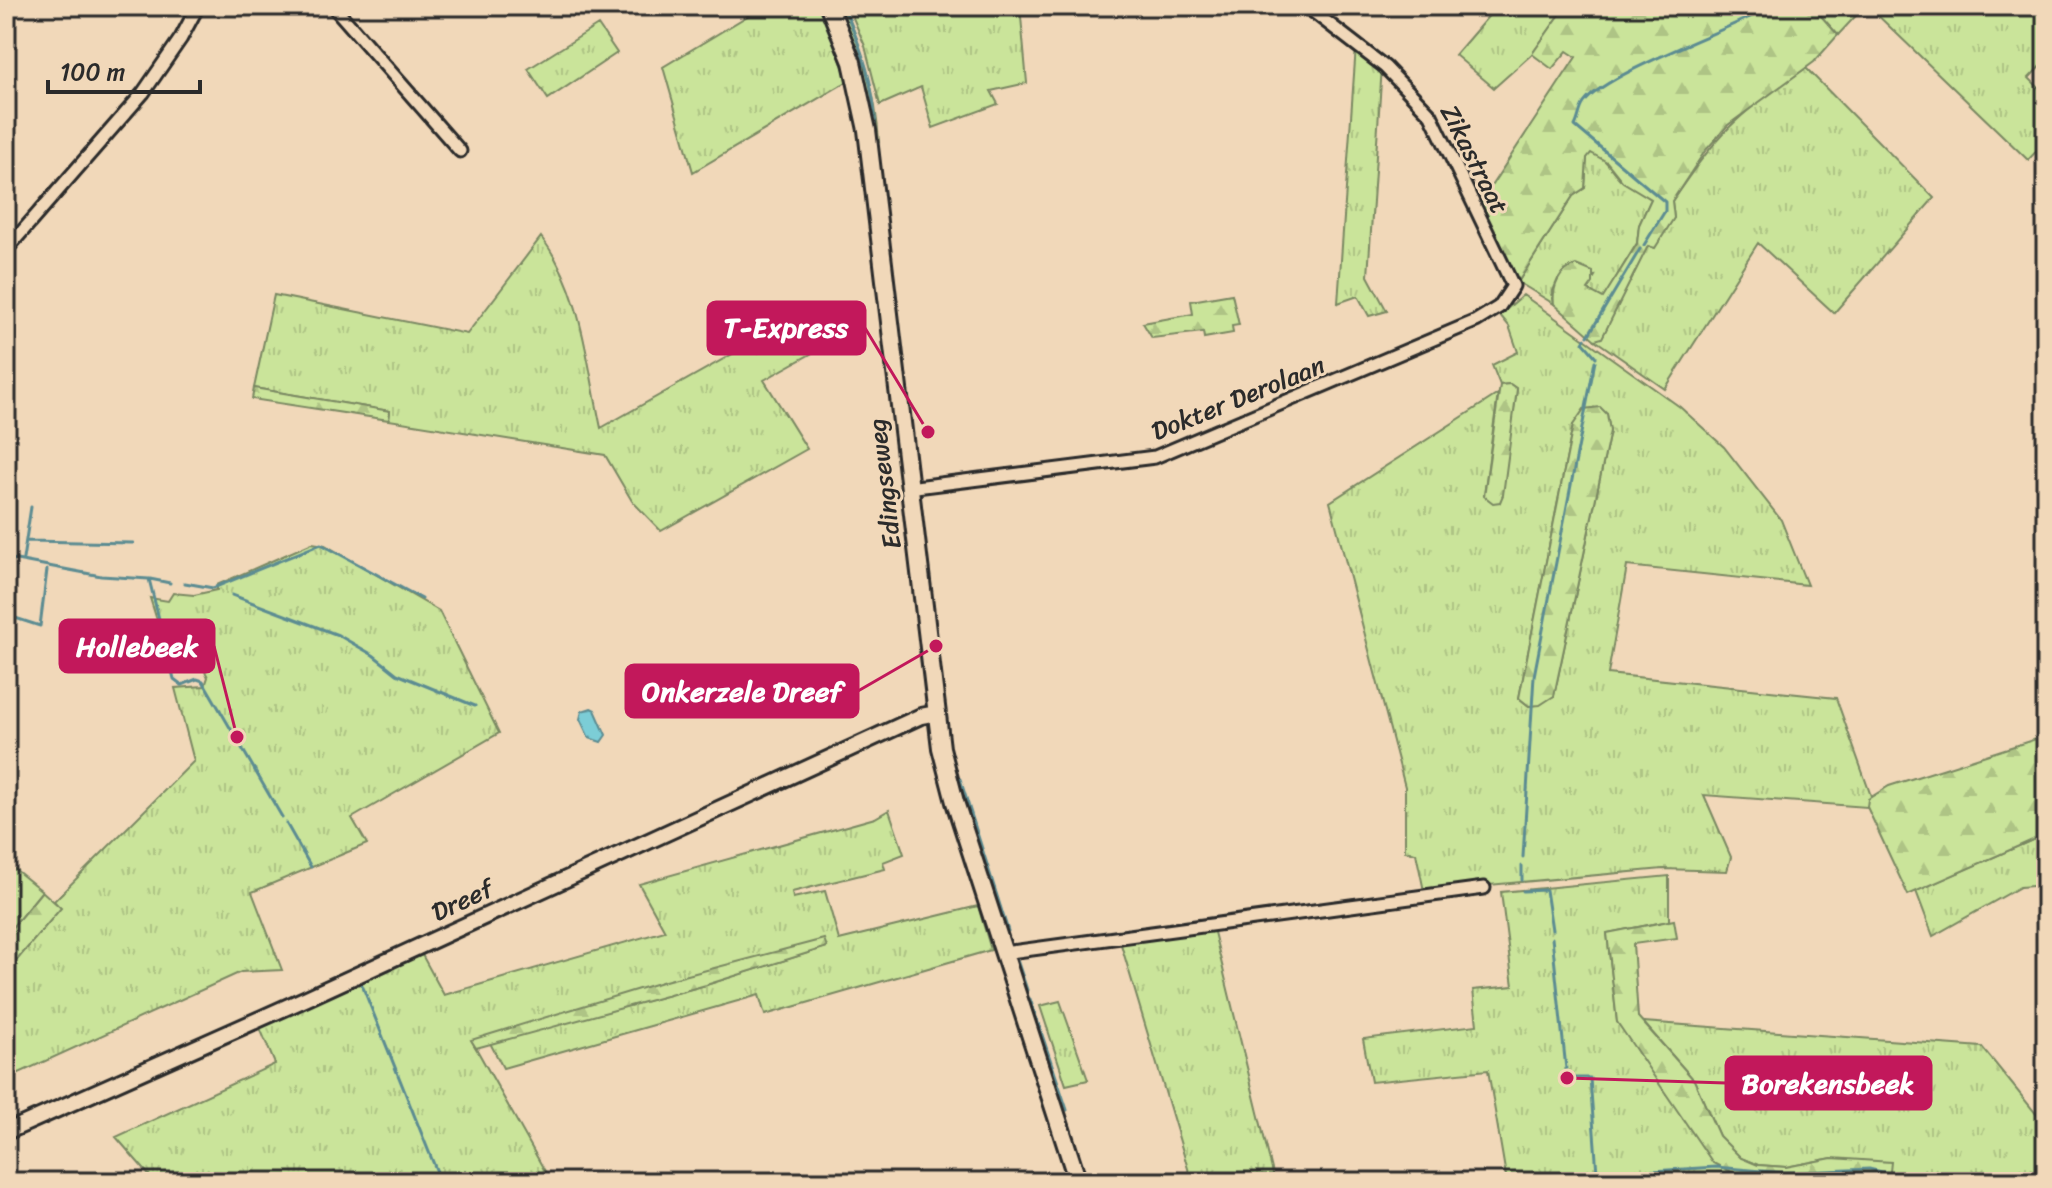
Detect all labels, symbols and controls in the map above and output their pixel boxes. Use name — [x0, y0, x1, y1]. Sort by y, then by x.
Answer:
scale bar — [48, 44, 200, 94]
text: 100 m — [60, 51, 125, 93]
street label: Zikastraat — [1428, 96, 1522, 222]
callout: T-Express — [708, 302, 865, 354]
text: T-Express — [724, 303, 850, 352]
street label: Dokter Derolaan — [1144, 342, 1332, 454]
street label: Edingseweg — [853, 416, 915, 552]
callout: Hollebeek — [60, 620, 214, 672]
text: Hollebeek — [76, 622, 199, 671]
callout: Onkerzele Dreef — [626, 665, 858, 717]
text: Onkerzele Dreef — [642, 667, 847, 716]
street label: Dreef — [423, 864, 503, 934]
callout: Borekensbeek — [1726, 1057, 1931, 1109]
text: Borekensbeek — [1742, 1059, 1915, 1108]

